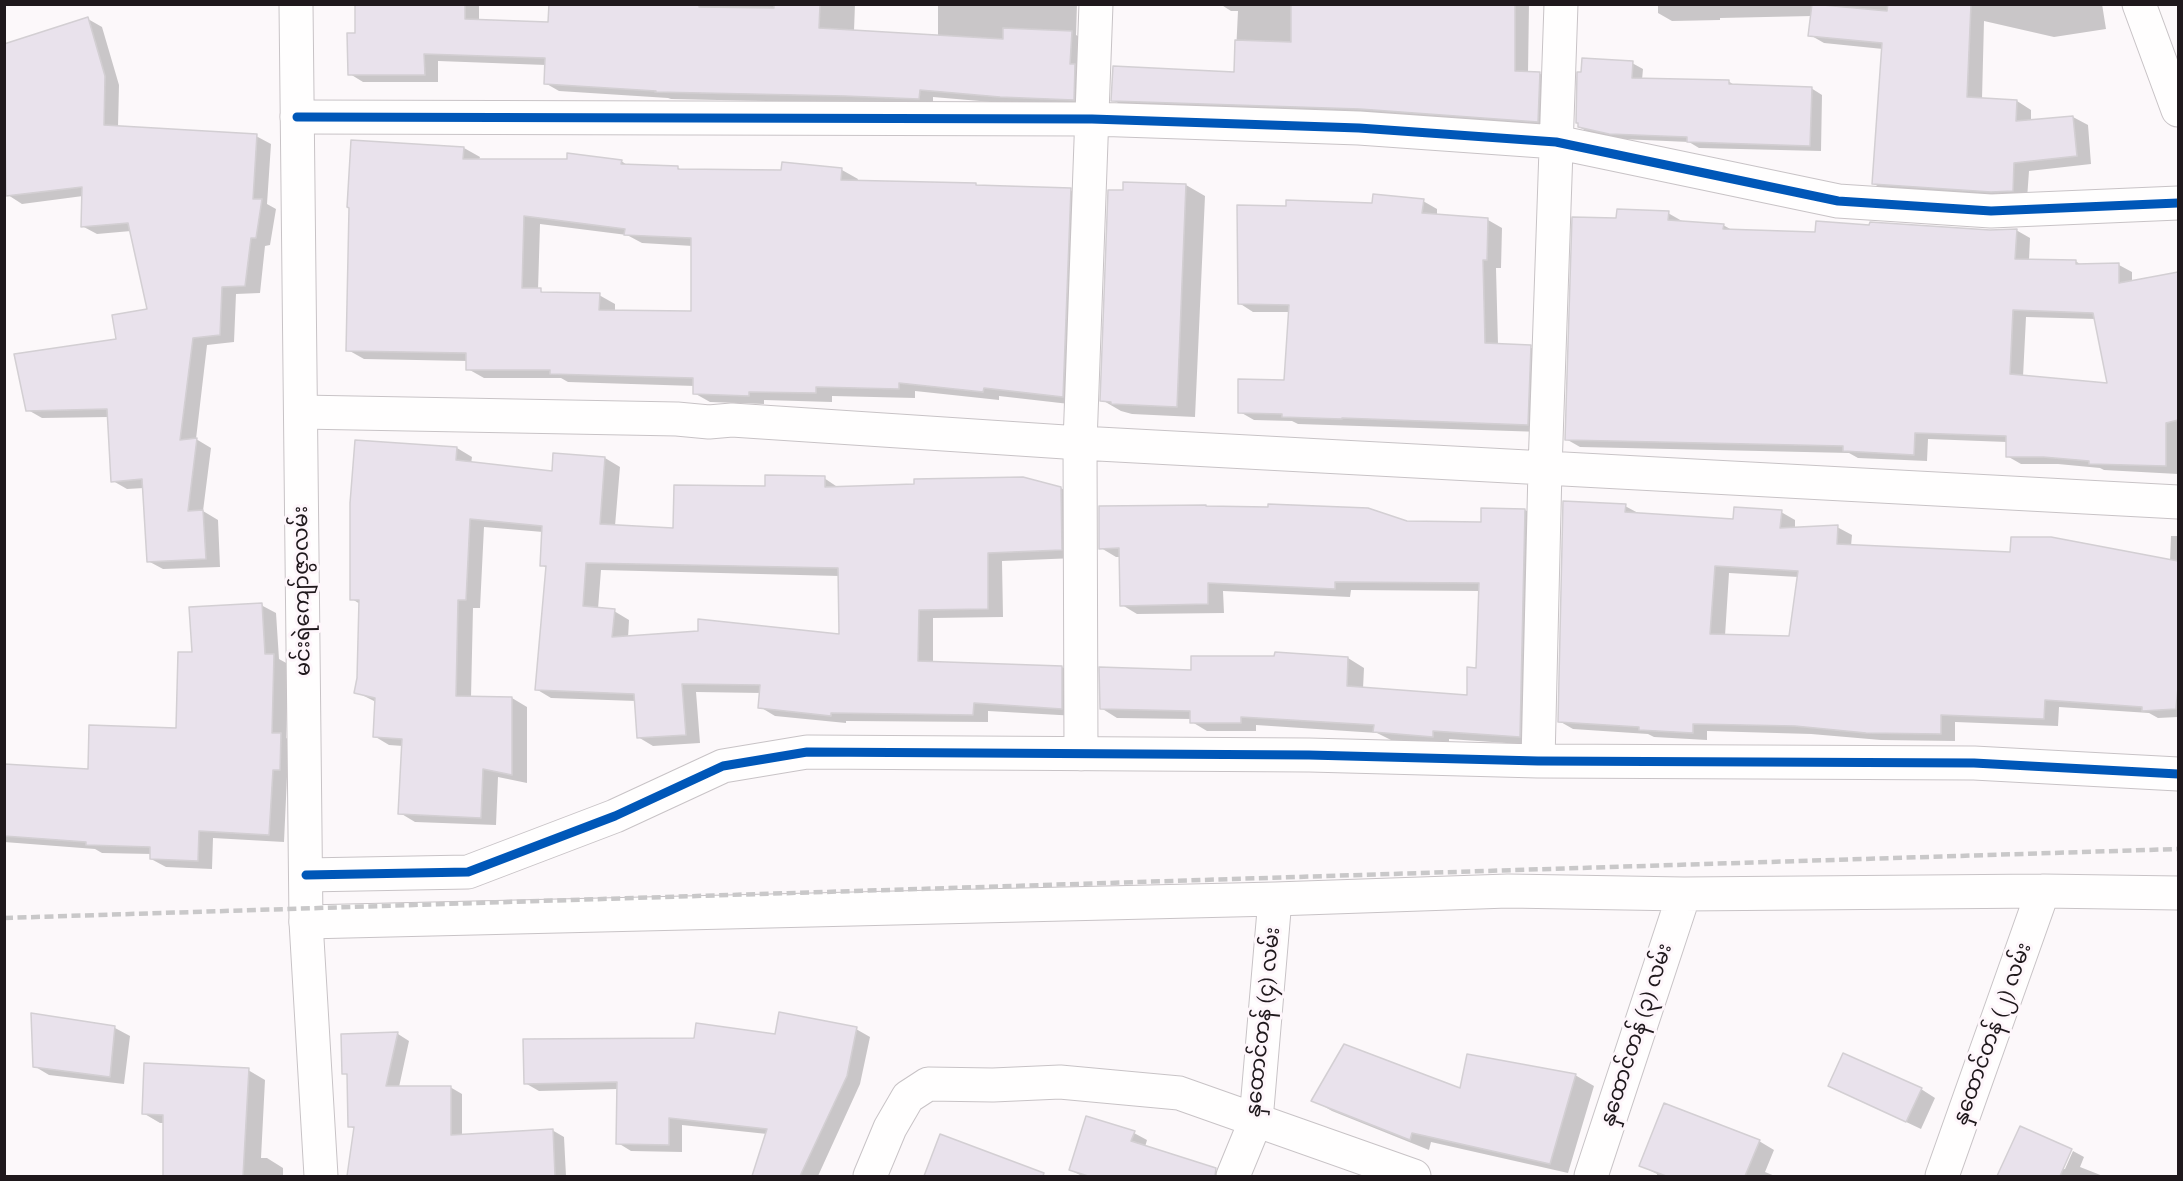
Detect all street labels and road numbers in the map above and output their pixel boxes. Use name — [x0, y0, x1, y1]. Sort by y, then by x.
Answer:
street label: မင်းရဲကျော်ဇွာလမ်း — [289, 506, 317, 676]
street label: နှထောင်တန် (၄) လမ်း — [1242, 926, 1286, 1118]
street label: နှထောင်တန် (၃) လမ်း — [1596, 940, 1678, 1130]
street label: နှထောင်တန် (၂) လမ်း — [1948, 940, 2038, 1128]

